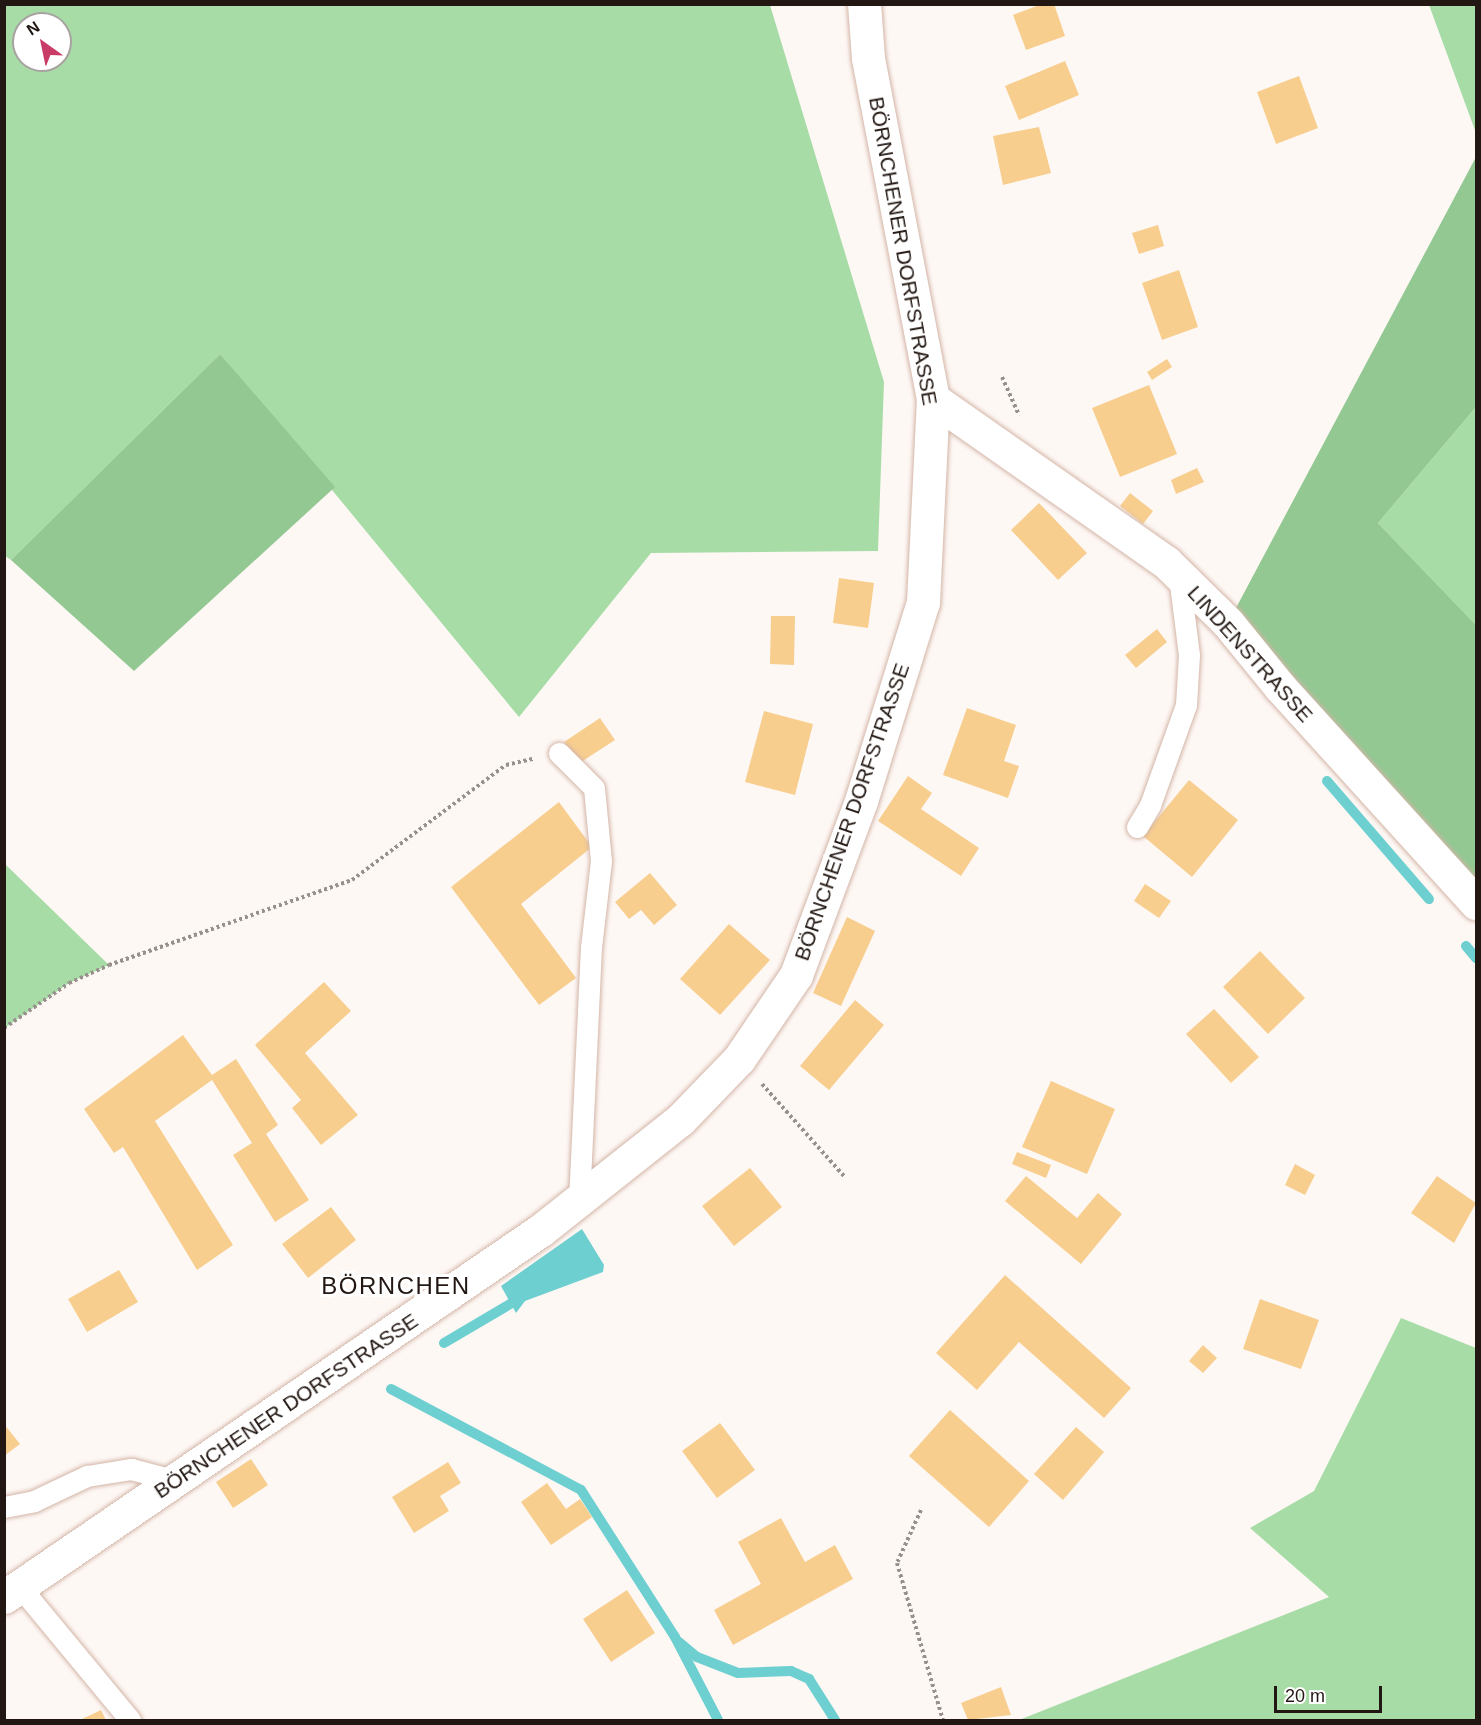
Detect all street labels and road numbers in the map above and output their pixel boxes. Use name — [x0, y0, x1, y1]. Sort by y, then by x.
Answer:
street label: BÖRNCHENER DORFSTRASSE — [863, 95, 943, 407]
street label: LINDENSTRASSE — [1182, 581, 1318, 727]
street label: BÖRNCHENER DORFSTRASSE — [789, 660, 915, 964]
street label: BÖRNCHENER DORFSTRASSE — [149, 1308, 423, 1504]

